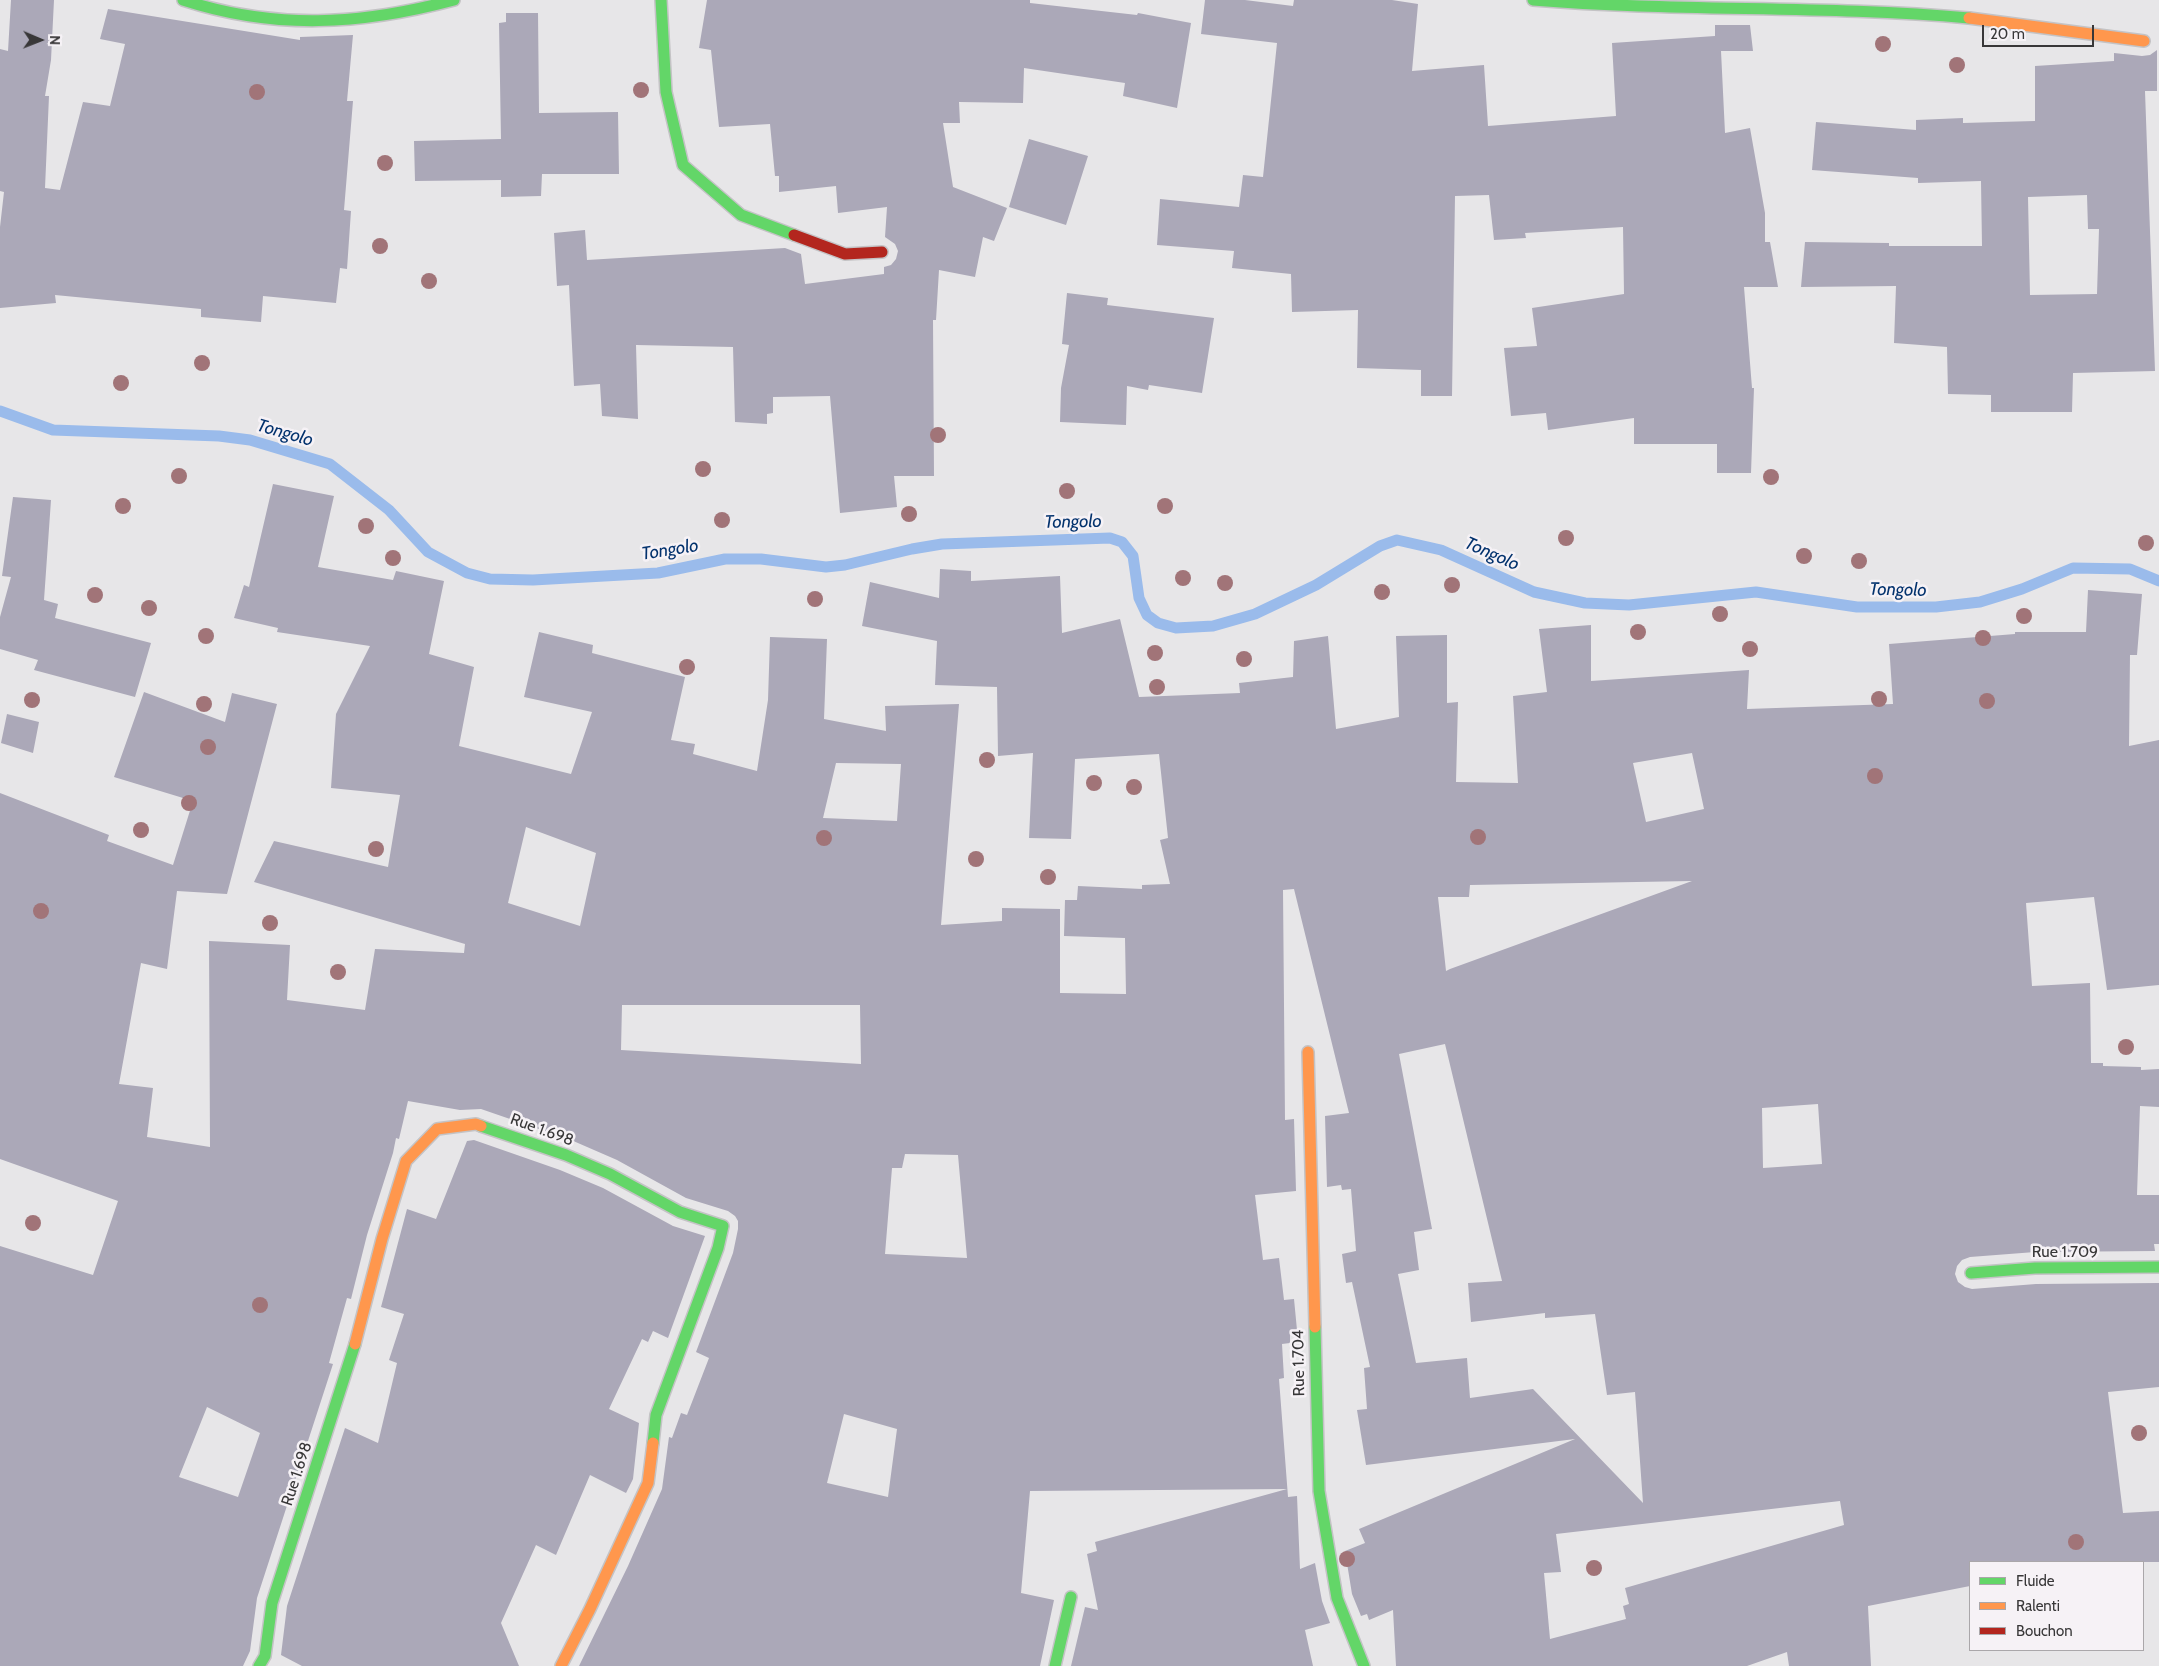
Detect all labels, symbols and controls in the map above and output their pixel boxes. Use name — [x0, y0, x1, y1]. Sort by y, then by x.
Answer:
north arrow — [15, 15, 65, 65]
scale bar — [1984, 15, 2096, 47]
text: 20 m — [1990, 25, 2025, 43]
text: N — [46, 35, 64, 45]
water label: Tongolo — [254, 415, 316, 451]
water label: Tongolo — [1044, 511, 1102, 533]
water label: Tongolo — [1461, 532, 1523, 576]
water label: Tongolo — [640, 535, 700, 565]
water label: Tongolo — [1869, 579, 1927, 601]
street label: Rue 1.698 — [508, 1110, 576, 1150]
street label: Rue 1.709 — [2032, 1242, 2098, 1262]
street label: Rue 1.704 — [1289, 1330, 1309, 1396]
street label: Rue 1.698 — [278, 1440, 316, 1508]
legend — [1969, 1561, 2144, 1651]
text: Fluide — [2016, 1572, 2054, 1590]
text: Ralenti — [2016, 1597, 2060, 1615]
text: Bouchon — [2016, 1622, 2073, 1640]

